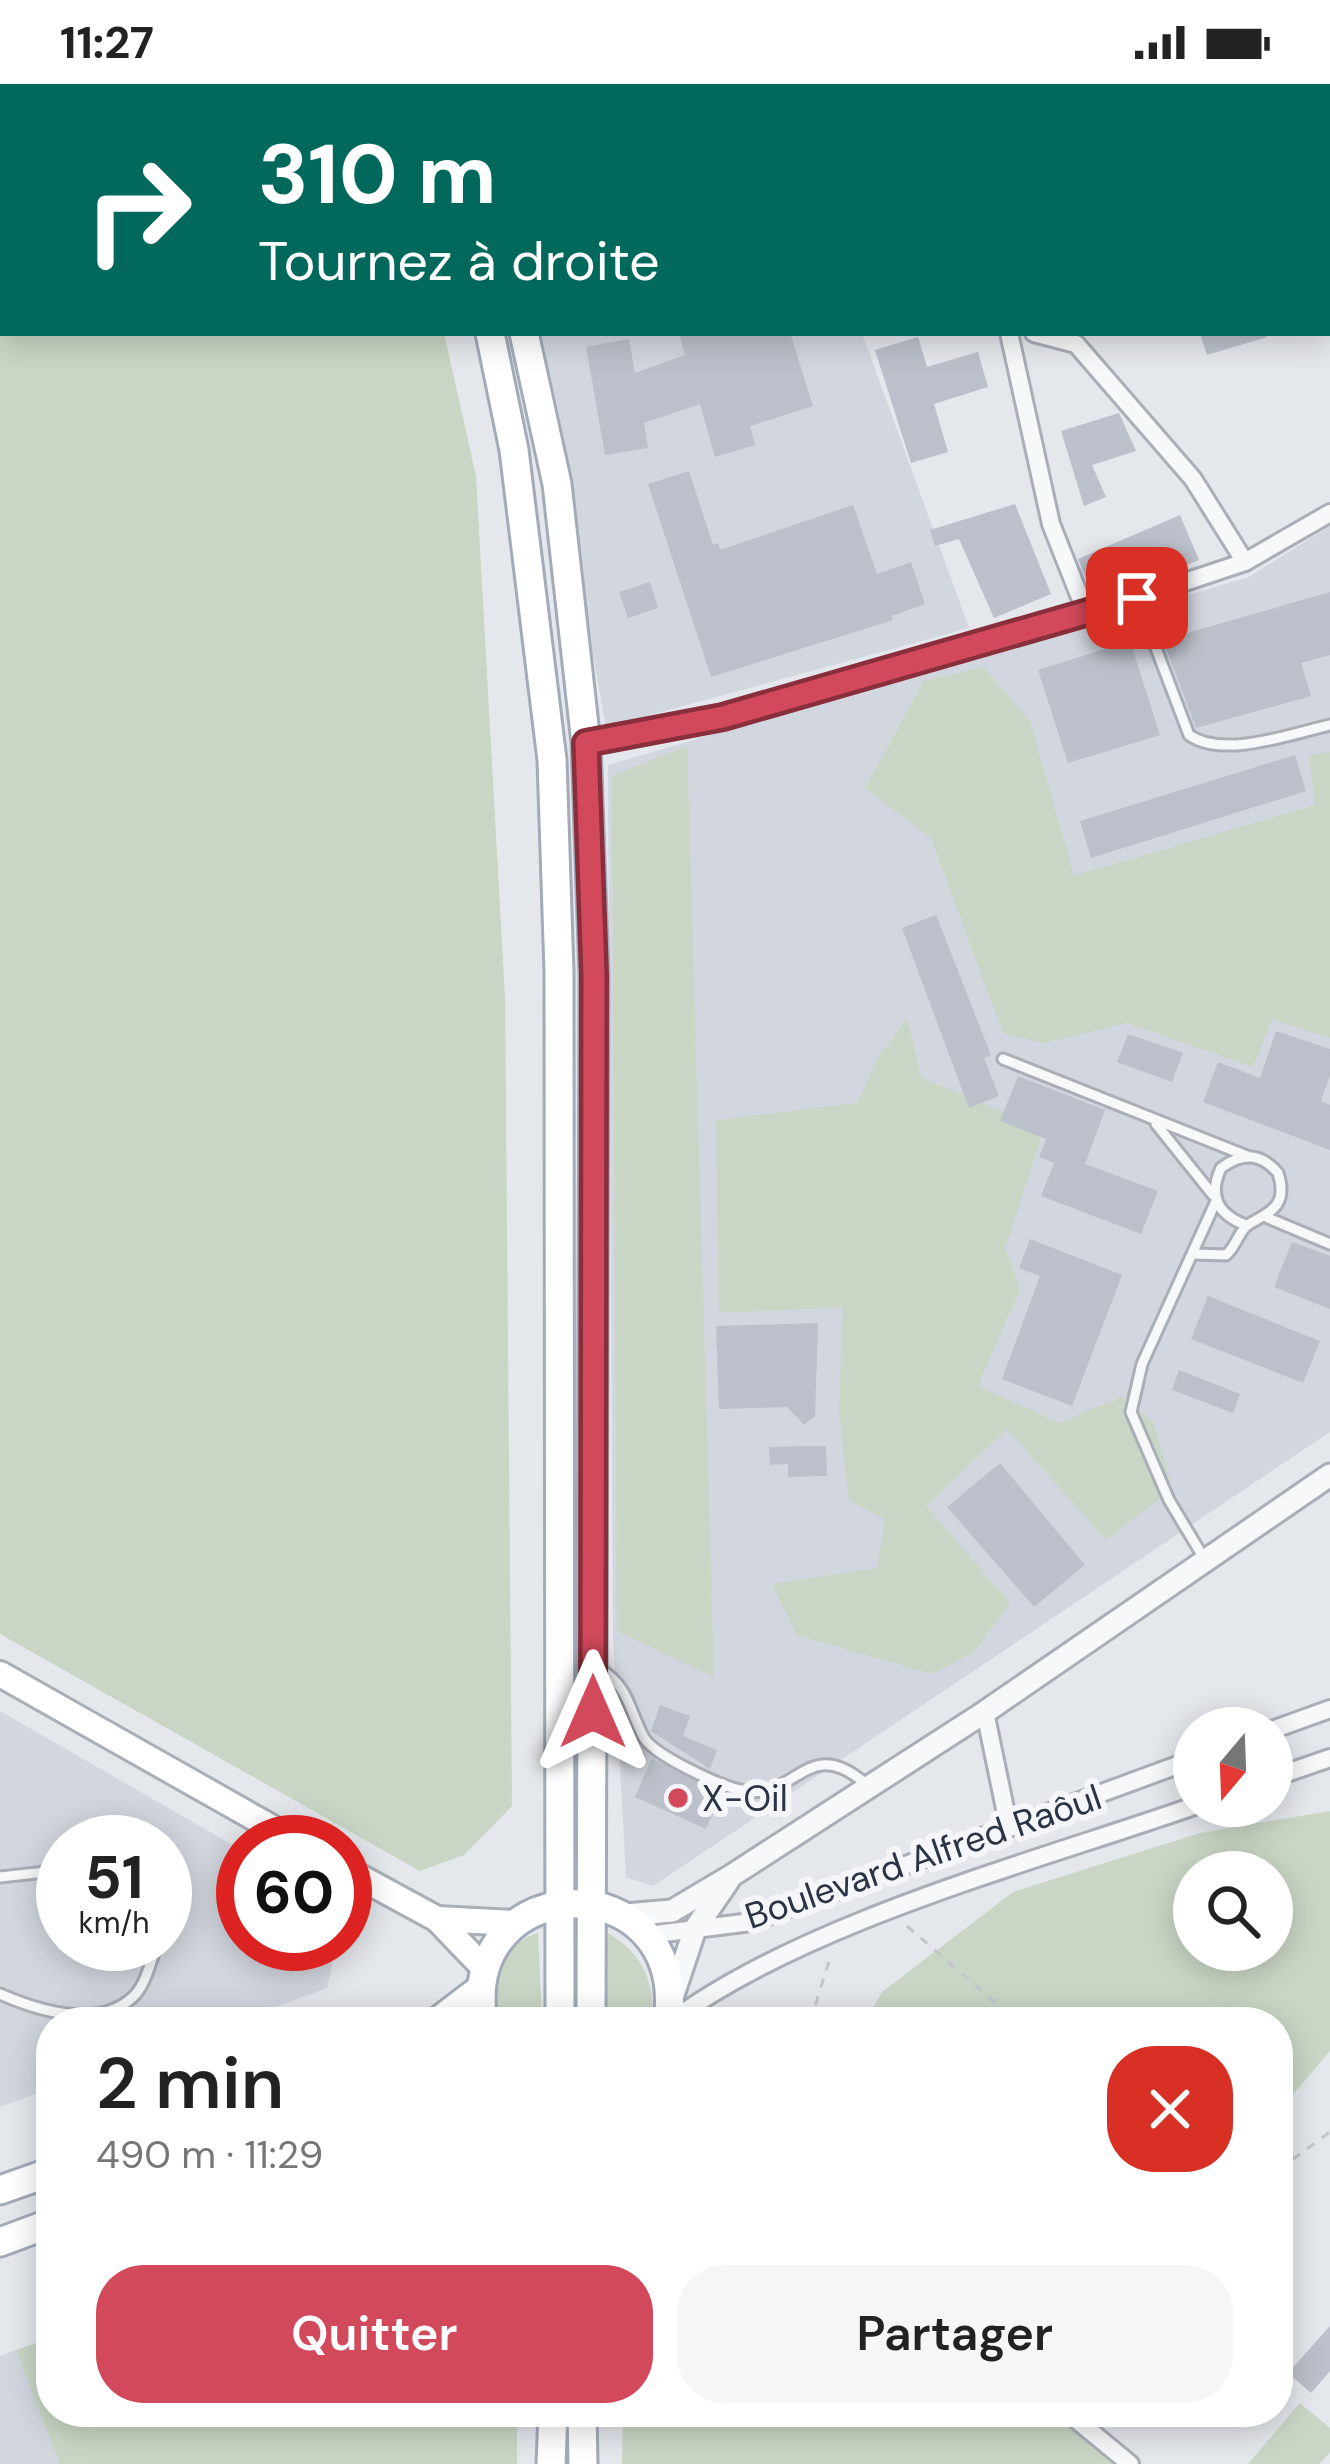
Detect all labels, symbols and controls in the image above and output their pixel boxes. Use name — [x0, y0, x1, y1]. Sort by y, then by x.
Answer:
text: 11:27 — [60, 13, 154, 72]
text: 310 m — [258, 120, 497, 229]
icon: right — [60, 132, 216, 288]
text: Tournez à droite — [258, 226, 660, 297]
pin — [1086, 547, 1188, 649]
icon: arrive — [1104, 565, 1170, 631]
position arrow — [530, 1649, 656, 1775]
north arrow — [1173, 1707, 1293, 1827]
map controls — [1173, 1707, 1293, 1971]
street label: Boulevard Alfred Raôul — [739, 1773, 1108, 1940]
place label: X-Oil — [702, 1775, 788, 1822]
marker: X-Oil — [665, 1785, 691, 1811]
speed limit sign: 60 — [216, 1815, 372, 1971]
text: 51 — [84, 1838, 144, 1917]
button: search — [1173, 1851, 1293, 1971]
text: km/h — [79, 1903, 149, 1942]
text: 2 min — [96, 2037, 284, 2130]
button: close — [1107, 2046, 1233, 2172]
text: 490 m · 11:29 — [96, 2129, 323, 2180]
button: Quitter — [96, 2265, 653, 2403]
button: Partager — [677, 2265, 1233, 2403]

